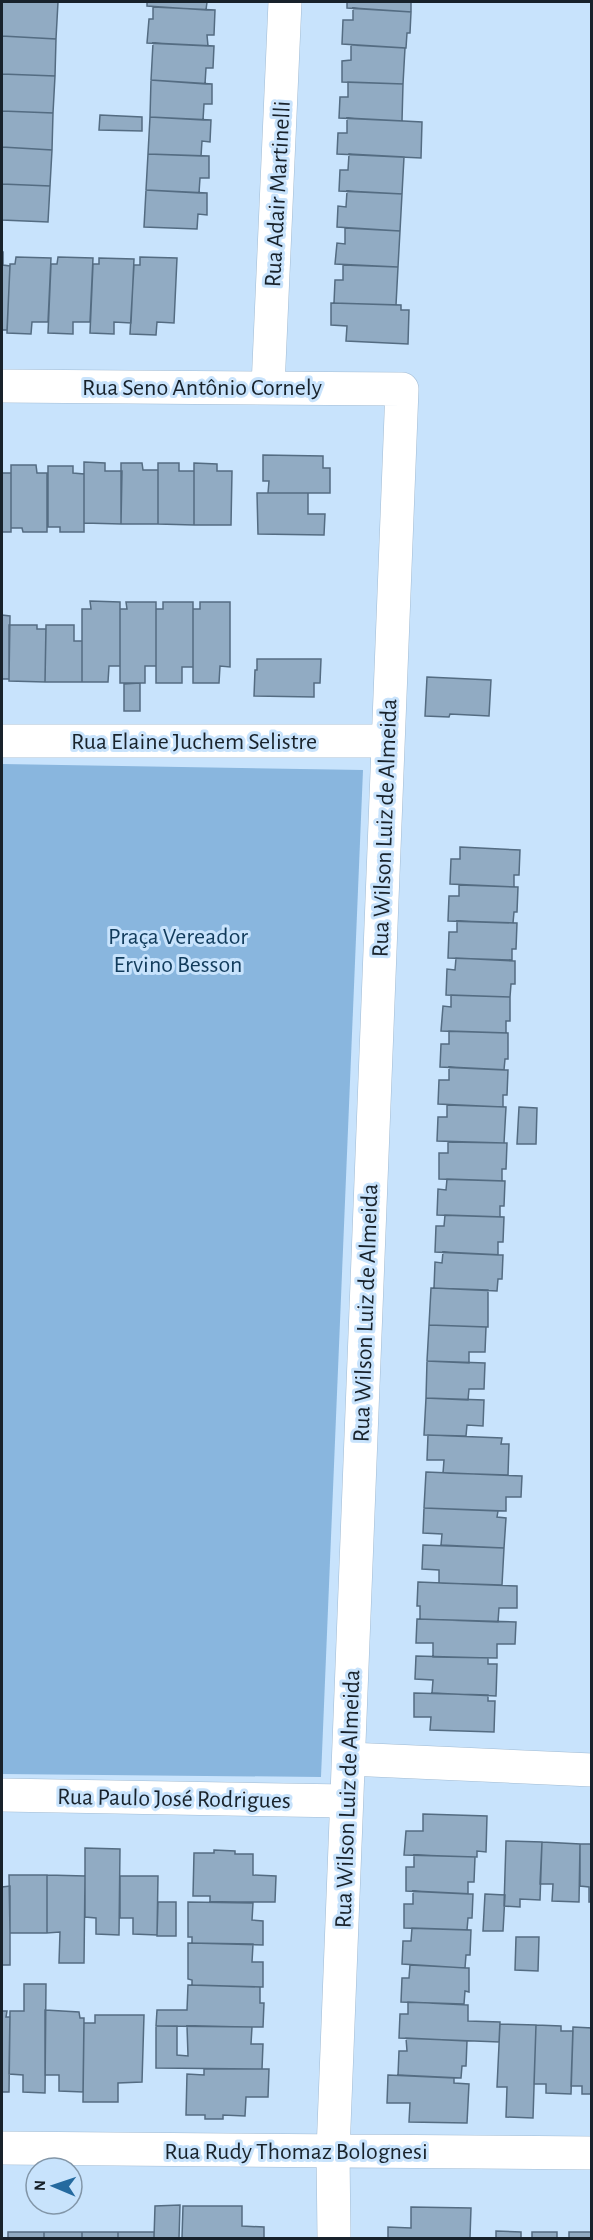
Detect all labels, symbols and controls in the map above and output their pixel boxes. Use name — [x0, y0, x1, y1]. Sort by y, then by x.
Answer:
street label: Rua Adair Martinelli — [261, 100, 295, 288]
street label: Rua Seno Antônio Cornely — [82, 376, 322, 400]
street label: Rua Wilson Luiz de Almeida — [368, 698, 402, 958]
street label: Rua Elaine Juchem Selistre — [71, 730, 317, 754]
park label: Praça Vereador Ervino Besson — [108, 925, 248, 977]
street label: Rua Wilson Luiz de Almeida — [349, 1183, 383, 1443]
street label: Rua Wilson Luiz de Almeida — [331, 1669, 365, 1929]
street label: Rua Paulo José Rodrigues — [57, 1785, 291, 1813]
street label: Rua Rudy Thomaz Bolognesi — [164, 2140, 428, 2164]
north arrow — [24, 2156, 84, 2216]
text: N — [32, 2180, 48, 2191]

